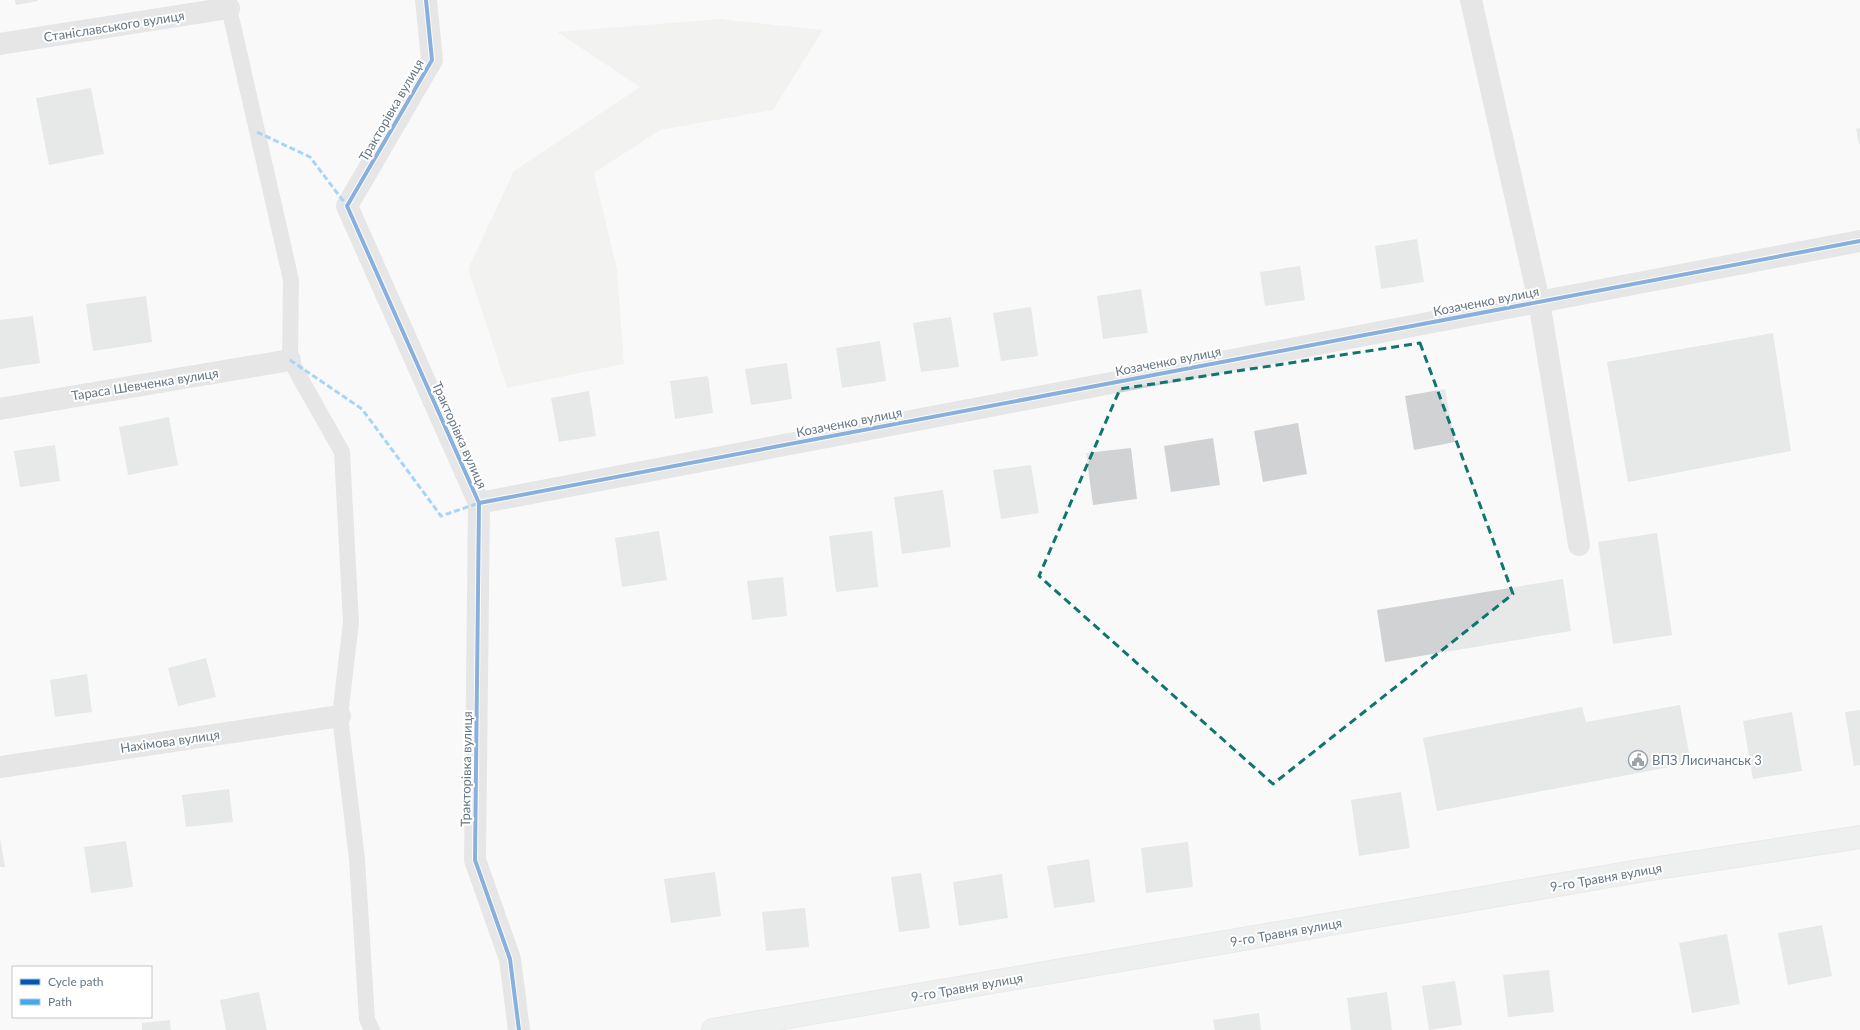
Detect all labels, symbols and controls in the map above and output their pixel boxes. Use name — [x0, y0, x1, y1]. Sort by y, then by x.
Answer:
street label: Станіславського вулиця — [42, 7, 186, 45]
street label: Тракторівка вулиця — [355, 56, 427, 164]
street label: Козаченко вулиця — [1432, 283, 1540, 319]
street label: Козаченко вулиця — [1114, 343, 1222, 379]
street label: Тараса Шевченка вулиця — [70, 364, 220, 404]
street label: Тракторівка вулиця — [429, 379, 491, 491]
street label: Козаченко вулиця — [795, 404, 903, 440]
street label: Тракторівка вулиця — [457, 711, 475, 827]
street label: Нахімова вулиця — [119, 726, 221, 756]
public building icon: ВПЗ Лисичанськ 3 — [1627, 749, 1649, 771]
place label: ВПЗ Лисичанськ 3 — [1652, 752, 1762, 768]
street label: 9-го Травня вулиця — [1549, 859, 1663, 895]
street label: 9-го Травня вулиця — [1229, 914, 1343, 950]
legend — [12, 966, 152, 1018]
street label: 9-го Травня вулиця — [910, 969, 1024, 1005]
text: Cycle path — [48, 974, 103, 989]
text: Path — [48, 994, 72, 1009]

